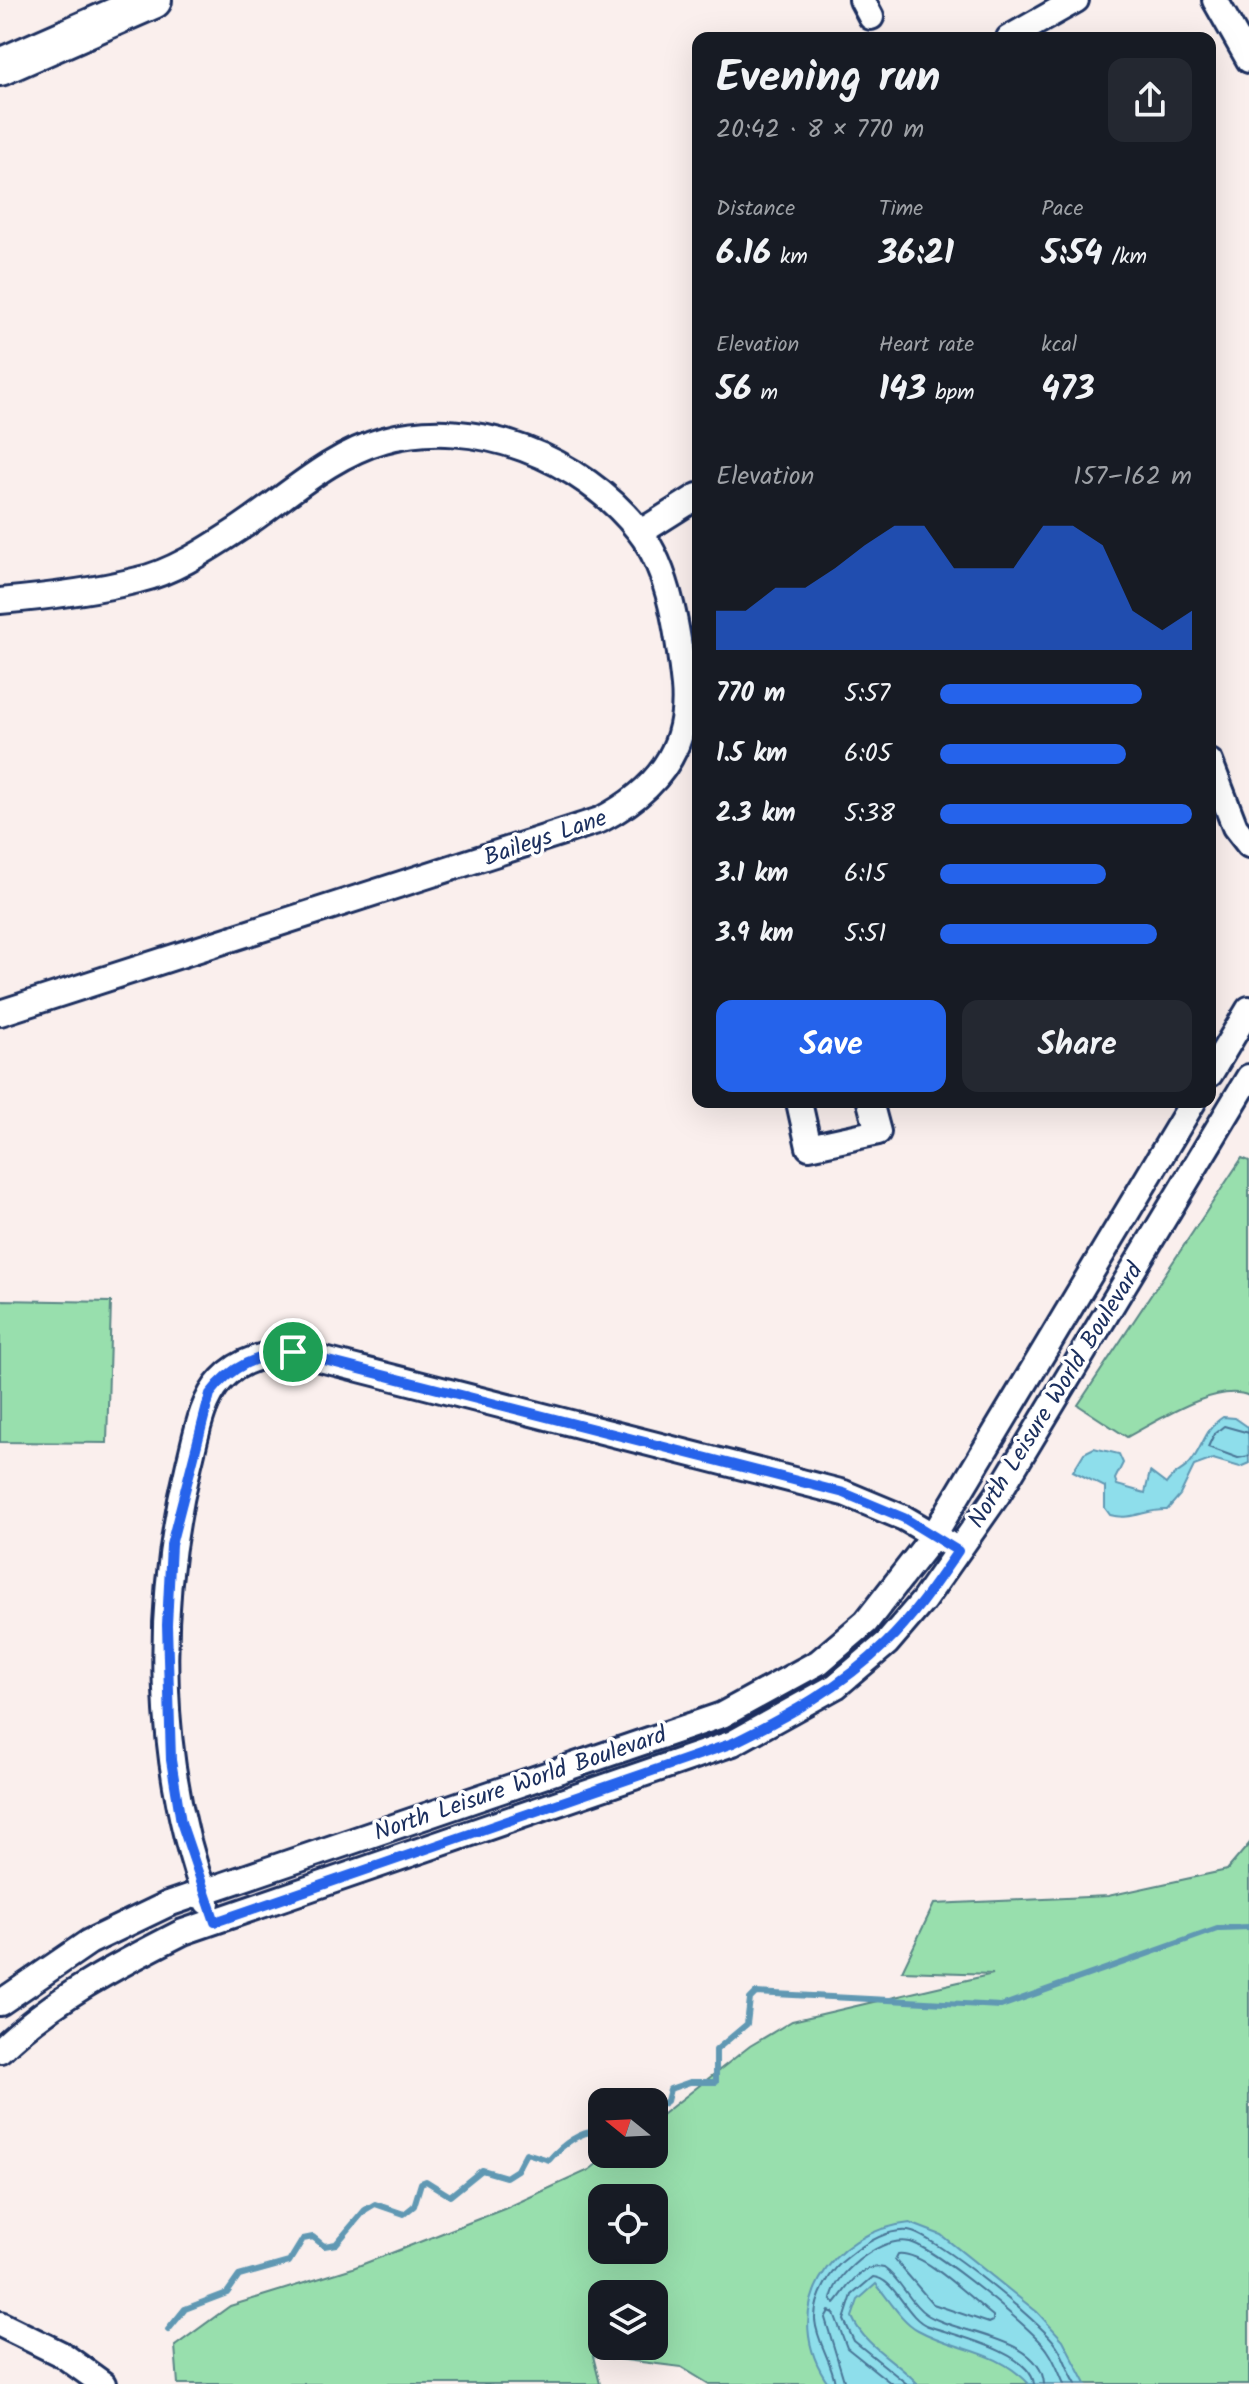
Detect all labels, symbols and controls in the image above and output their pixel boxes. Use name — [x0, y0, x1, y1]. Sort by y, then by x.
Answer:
text: Evening run — [716, 44, 940, 114]
button: share — [1108, 58, 1192, 142]
text: 20:42 · 8 × 770 m — [716, 109, 924, 151]
text: Distance — [716, 192, 795, 227]
text: Time — [879, 192, 923, 227]
text: Pace — [1041, 192, 1083, 227]
text: 6.16 — [716, 227, 771, 281]
text: 36:21 — [879, 227, 954, 281]
text: 5:54 — [1041, 227, 1103, 281]
text: km — [771, 240, 808, 275]
text: /km — [1103, 240, 1147, 275]
text: Elevation — [716, 328, 799, 363]
text: Heart rate — [879, 328, 974, 363]
text: kcal — [1041, 328, 1077, 363]
text: 56 — [716, 363, 752, 417]
text: 143 — [879, 363, 926, 417]
text: 473 — [1041, 363, 1095, 417]
text: m — [752, 376, 778, 411]
text: bpm — [926, 376, 974, 411]
text: Elevation — [716, 456, 814, 498]
text: 157–162 m — [1073, 456, 1192, 498]
text: 770 m — [716, 673, 785, 715]
text: 5:57 — [844, 673, 890, 715]
text: 1.5 km — [716, 733, 787, 775]
text: 6:05 — [844, 733, 892, 775]
text: 2.3 km — [716, 793, 796, 835]
text: 5:38 — [844, 793, 895, 835]
street label: Baileys Lane — [479, 799, 613, 878]
text: 3.1 km — [716, 853, 788, 895]
text: 6:15 — [844, 853, 887, 895]
text: 3.9 km — [716, 913, 794, 955]
text: 5:51 — [844, 913, 886, 955]
button: Save — [716, 1000, 946, 1092]
button: Share — [962, 1000, 1192, 1092]
street label: North Leisure World Boulevard — [958, 1254, 1155, 1536]
pin — [259, 1318, 327, 1386]
icon: arrive — [271, 1330, 315, 1374]
street label: North Leisure World Boulevard — [369, 1716, 673, 1853]
north arrow — [588, 2088, 668, 2168]
map controls — [588, 2088, 668, 2360]
button: locate — [588, 2184, 668, 2264]
button: layers — [588, 2280, 668, 2360]

